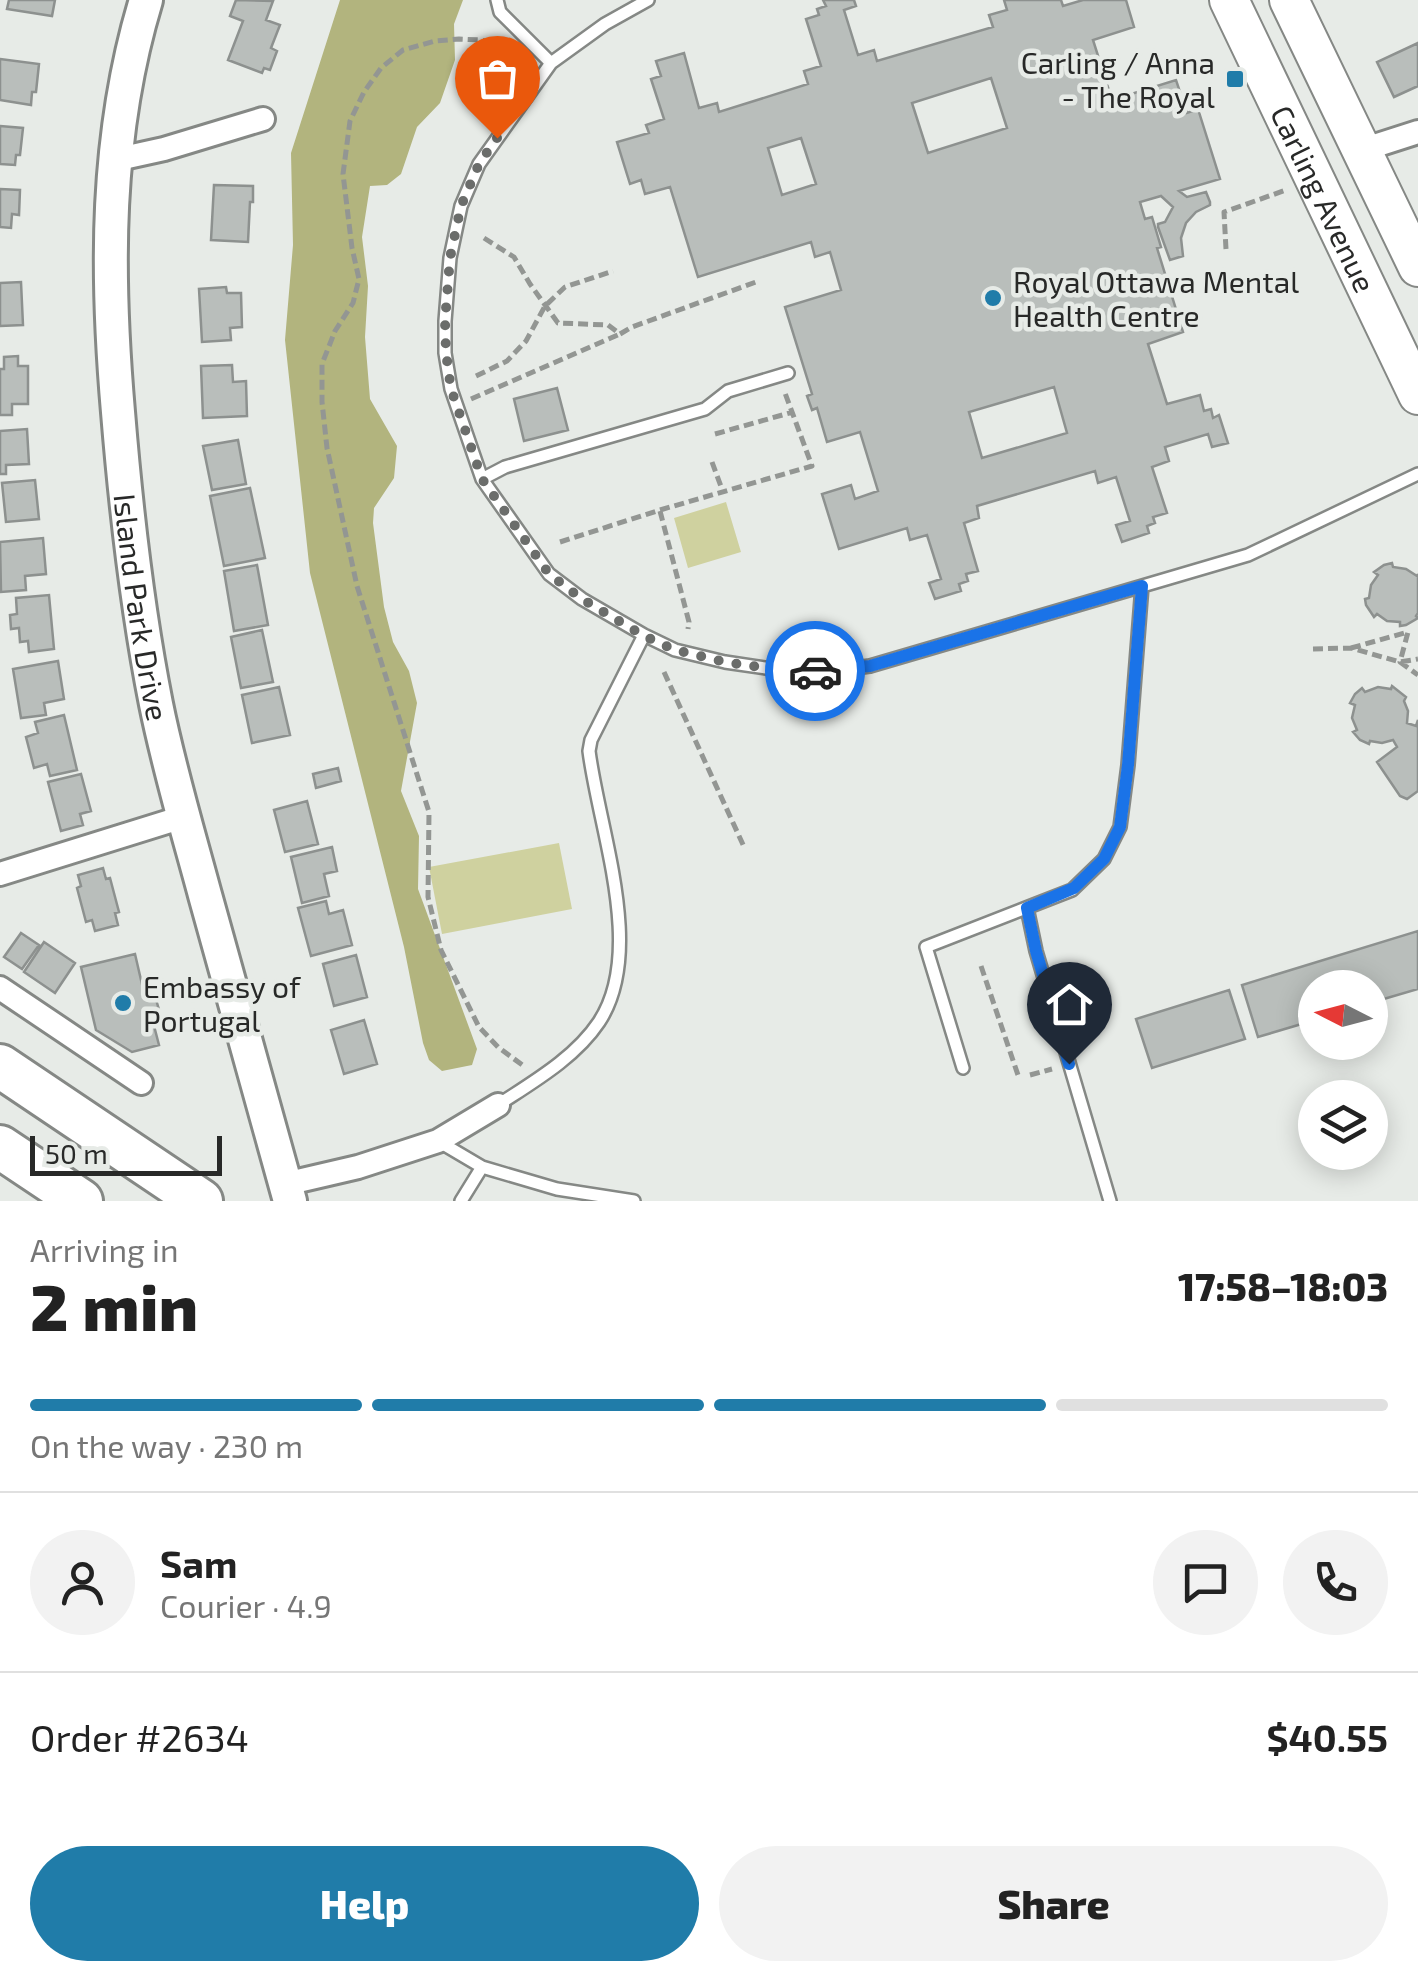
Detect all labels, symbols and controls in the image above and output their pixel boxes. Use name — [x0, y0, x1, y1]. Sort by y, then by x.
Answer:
pin — [455, 36, 540, 139]
place label: Carling / Anna - The Royal — [1021, 44, 1215, 114]
icon: bag — [470, 51, 525, 106]
marker: Carling / Anna - The Royal — [1224, 68, 1246, 90]
street label: Carling Avenue — [1264, 99, 1384, 298]
place label: Royal Ottawa Mental Health Centre — [1013, 263, 1299, 333]
marker: Royal Ottawa Mental Health Centre — [982, 287, 1004, 309]
street label: Island Park Drive — [108, 492, 177, 724]
courier — [765, 621, 865, 721]
icon: car — [788, 644, 843, 699]
pin — [1027, 962, 1112, 1065]
place label: Embassy of Portugal — [143, 968, 301, 1038]
north arrow — [1298, 970, 1388, 1060]
map controls — [1298, 970, 1388, 1170]
icon: home — [1042, 977, 1097, 1032]
marker: Embassy of Portugal — [112, 992, 134, 1014]
button: layers — [1298, 1080, 1388, 1170]
scale bar — [30, 1131, 222, 1176]
text: 50 m — [45, 1136, 108, 1170]
text: Arriving in — [30, 1230, 179, 1268]
text: 17:58–18:03 — [1178, 1263, 1388, 1309]
text: 2 min — [30, 1266, 198, 1344]
text: On the way · 230 m — [30, 1426, 303, 1464]
button: person — [30, 1530, 135, 1635]
button: chat — [1153, 1530, 1258, 1635]
button: phone — [1283, 1530, 1388, 1635]
text: Sam — [160, 1540, 237, 1586]
text: Courier · 4.9 — [160, 1586, 332, 1624]
text: Order #2634 — [30, 1714, 249, 1760]
text: $40.55 — [1267, 1714, 1388, 1760]
button: Help — [30, 1846, 699, 1961]
button: Share — [719, 1846, 1388, 1961]

